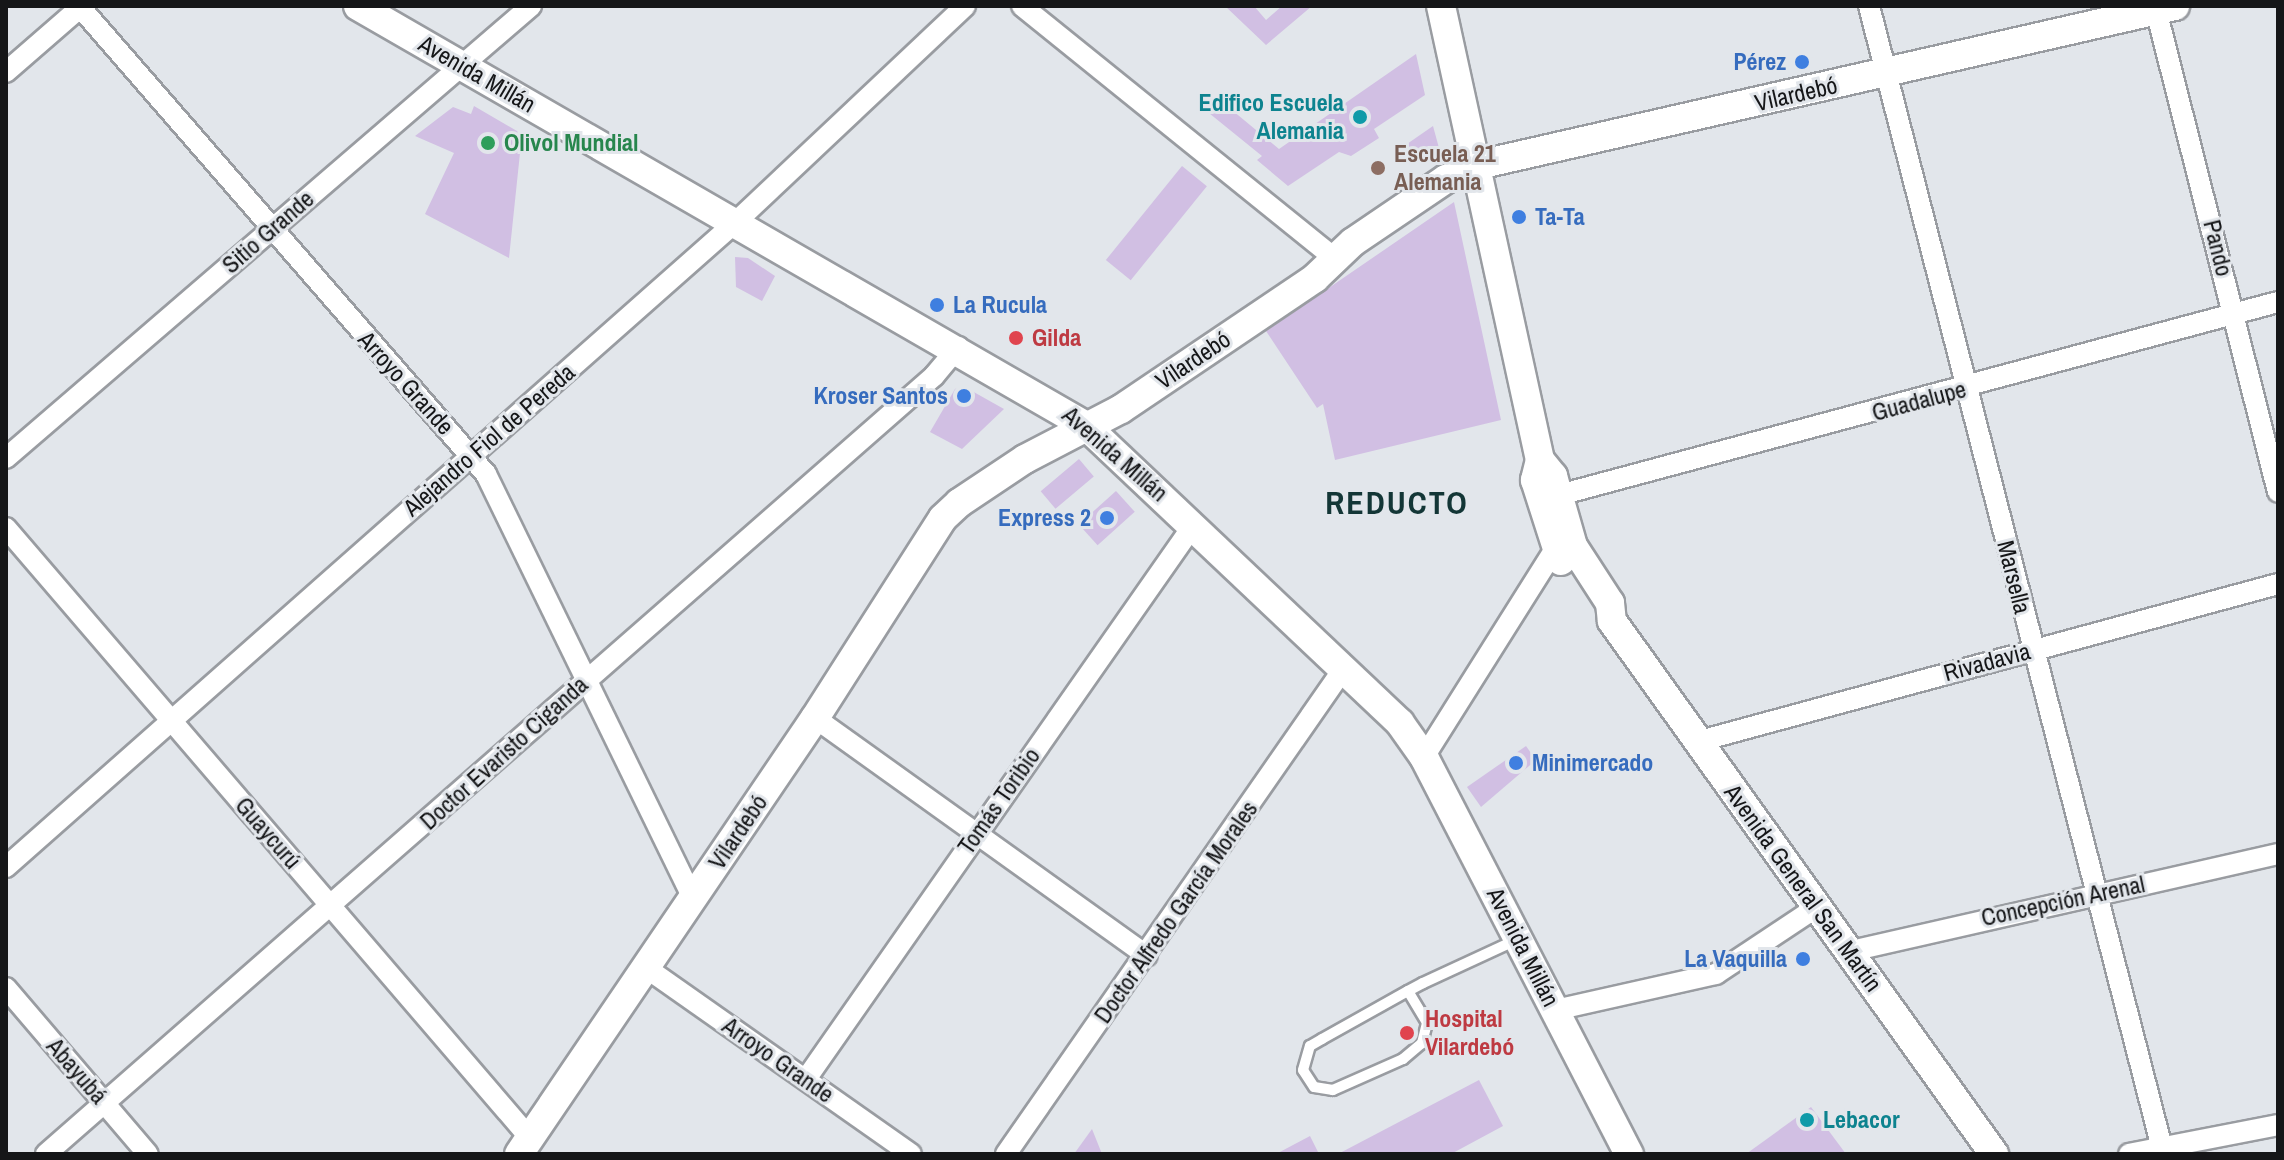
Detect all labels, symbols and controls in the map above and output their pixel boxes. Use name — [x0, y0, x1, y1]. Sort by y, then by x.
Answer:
street label: Avenida Millán — [414, 29, 540, 119]
place label: Pérez — [1733, 48, 1786, 76]
marker: Pérez — [1793, 53, 1811, 71]
street label: Vilardebó — [1752, 71, 1840, 117]
place label: Edifico Escuela Alemania — [1199, 89, 1344, 145]
marker: Edifico Escuela Alemania — [1351, 108, 1369, 126]
place label: Olivol Mundial — [504, 129, 639, 157]
marker: Olivol Mundial — [479, 134, 497, 152]
place label: Escuela 21 Alemania — [1394, 140, 1496, 196]
marker: Escuela 21 Alemania — [1369, 159, 1387, 177]
street label: Sitio Grande — [216, 185, 320, 279]
place label: Ta-Ta — [1535, 203, 1585, 231]
marker: Ta-Ta — [1510, 208, 1528, 226]
street label: Pando — [2197, 217, 2239, 279]
place label: La Rucula — [953, 291, 1047, 319]
marker: La Rucula — [928, 296, 946, 314]
place label: Gilda — [1032, 324, 1081, 352]
street label: Arroyo Grande — [352, 325, 460, 441]
street label: Vilardebó — [1150, 325, 1236, 395]
marker: Gilda — [1007, 329, 1025, 347]
street label: Alejandro Fiol de Pereda — [397, 358, 581, 522]
street label: Guadalupe — [1869, 375, 1969, 427]
place label: Kroser Santos — [813, 382, 948, 410]
marker: Kroser Santos — [955, 387, 973, 405]
street label: Avenida Millán — [1057, 401, 1173, 507]
district label: REDUCTO — [1325, 484, 1469, 522]
place label: Express 2 — [998, 504, 1091, 532]
marker: Express 2 — [1098, 509, 1116, 527]
street label: Marsella — [1991, 537, 2037, 617]
street label: Rivadavia — [1940, 637, 2034, 687]
street label: Doctor Evaristo Ciganda — [414, 670, 594, 836]
street label: Tomás Toribio — [952, 742, 1046, 860]
place label: Minimercado — [1532, 749, 1653, 777]
marker: Minimercado — [1507, 754, 1525, 772]
street label: Avenida General San Martín — [1718, 779, 1888, 997]
street label: Vilardebó — [703, 789, 773, 875]
street label: Guaycurú — [229, 791, 307, 875]
street label: Doctor Alfredo García Morales — [1088, 795, 1264, 1029]
street label: Concepción Arenal — [1978, 870, 2148, 932]
street label: Avenida Millán — [1481, 883, 1565, 1011]
place label: La Vaquilla — [1684, 945, 1787, 973]
marker: La Vaquilla — [1794, 950, 1812, 968]
place label: Hospital Vilardebó — [1425, 1005, 1514, 1061]
street label: Arroyo Grande — [717, 1011, 839, 1109]
marker: Hospital Vilardebó — [1396, 1022, 1418, 1044]
street label: Abayubá — [41, 1032, 113, 1110]
place label: Lebacor — [1823, 1106, 1900, 1134]
marker: Lebacor — [1798, 1111, 1816, 1129]

